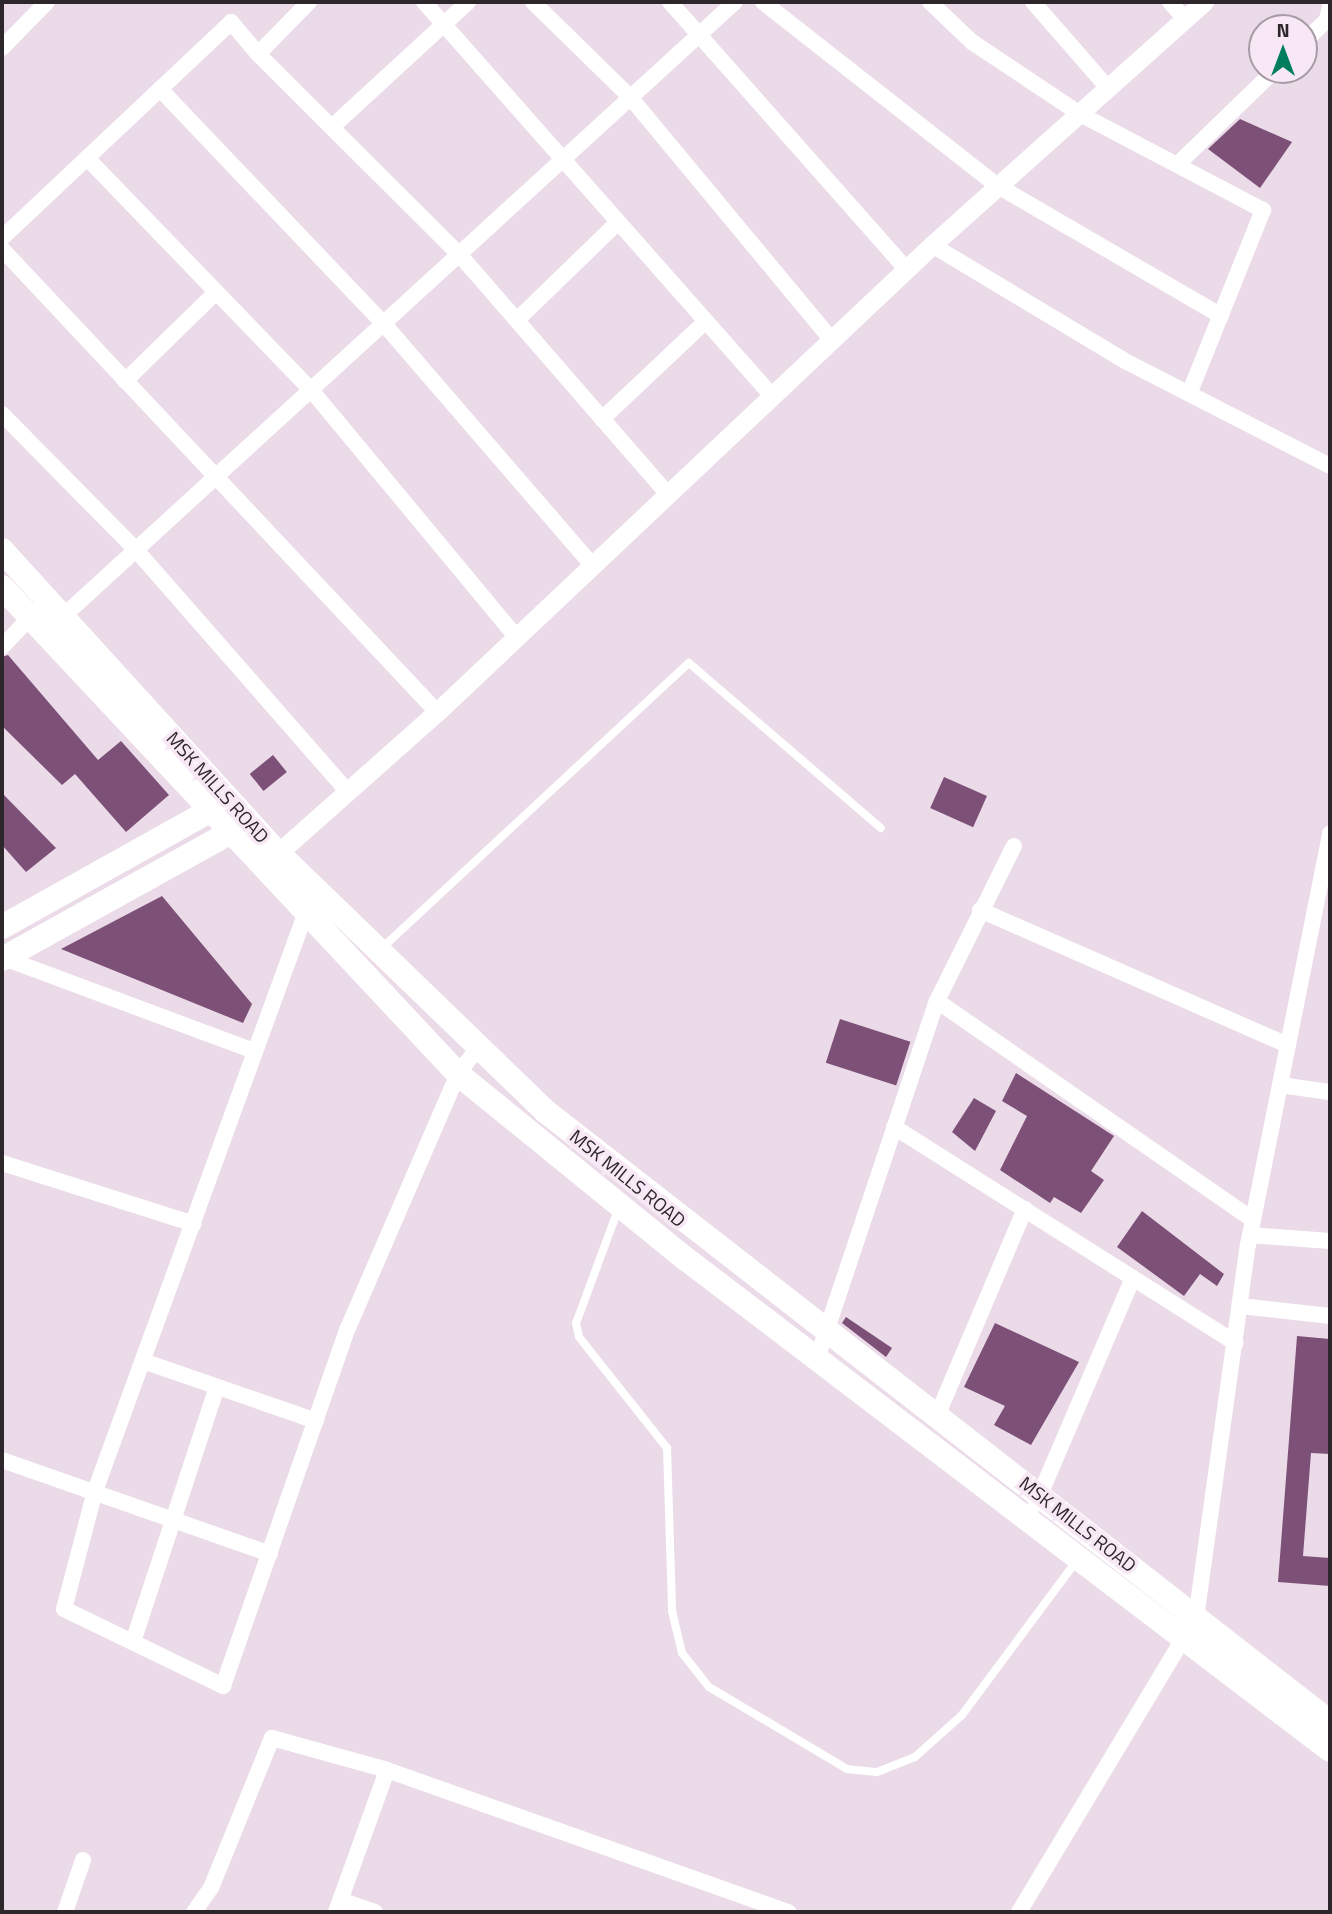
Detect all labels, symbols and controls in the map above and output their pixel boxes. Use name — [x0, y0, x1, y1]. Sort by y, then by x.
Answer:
north arrow — [1248, 14, 1318, 84]
text: N — [1276, 15, 1290, 44]
street label: MSK MILLS ROAD — [162, 727, 274, 847]
street label: MSK MILLS ROAD — [566, 1124, 690, 1232]
street label: MSK MILLS ROAD — [1015, 1471, 1141, 1577]

